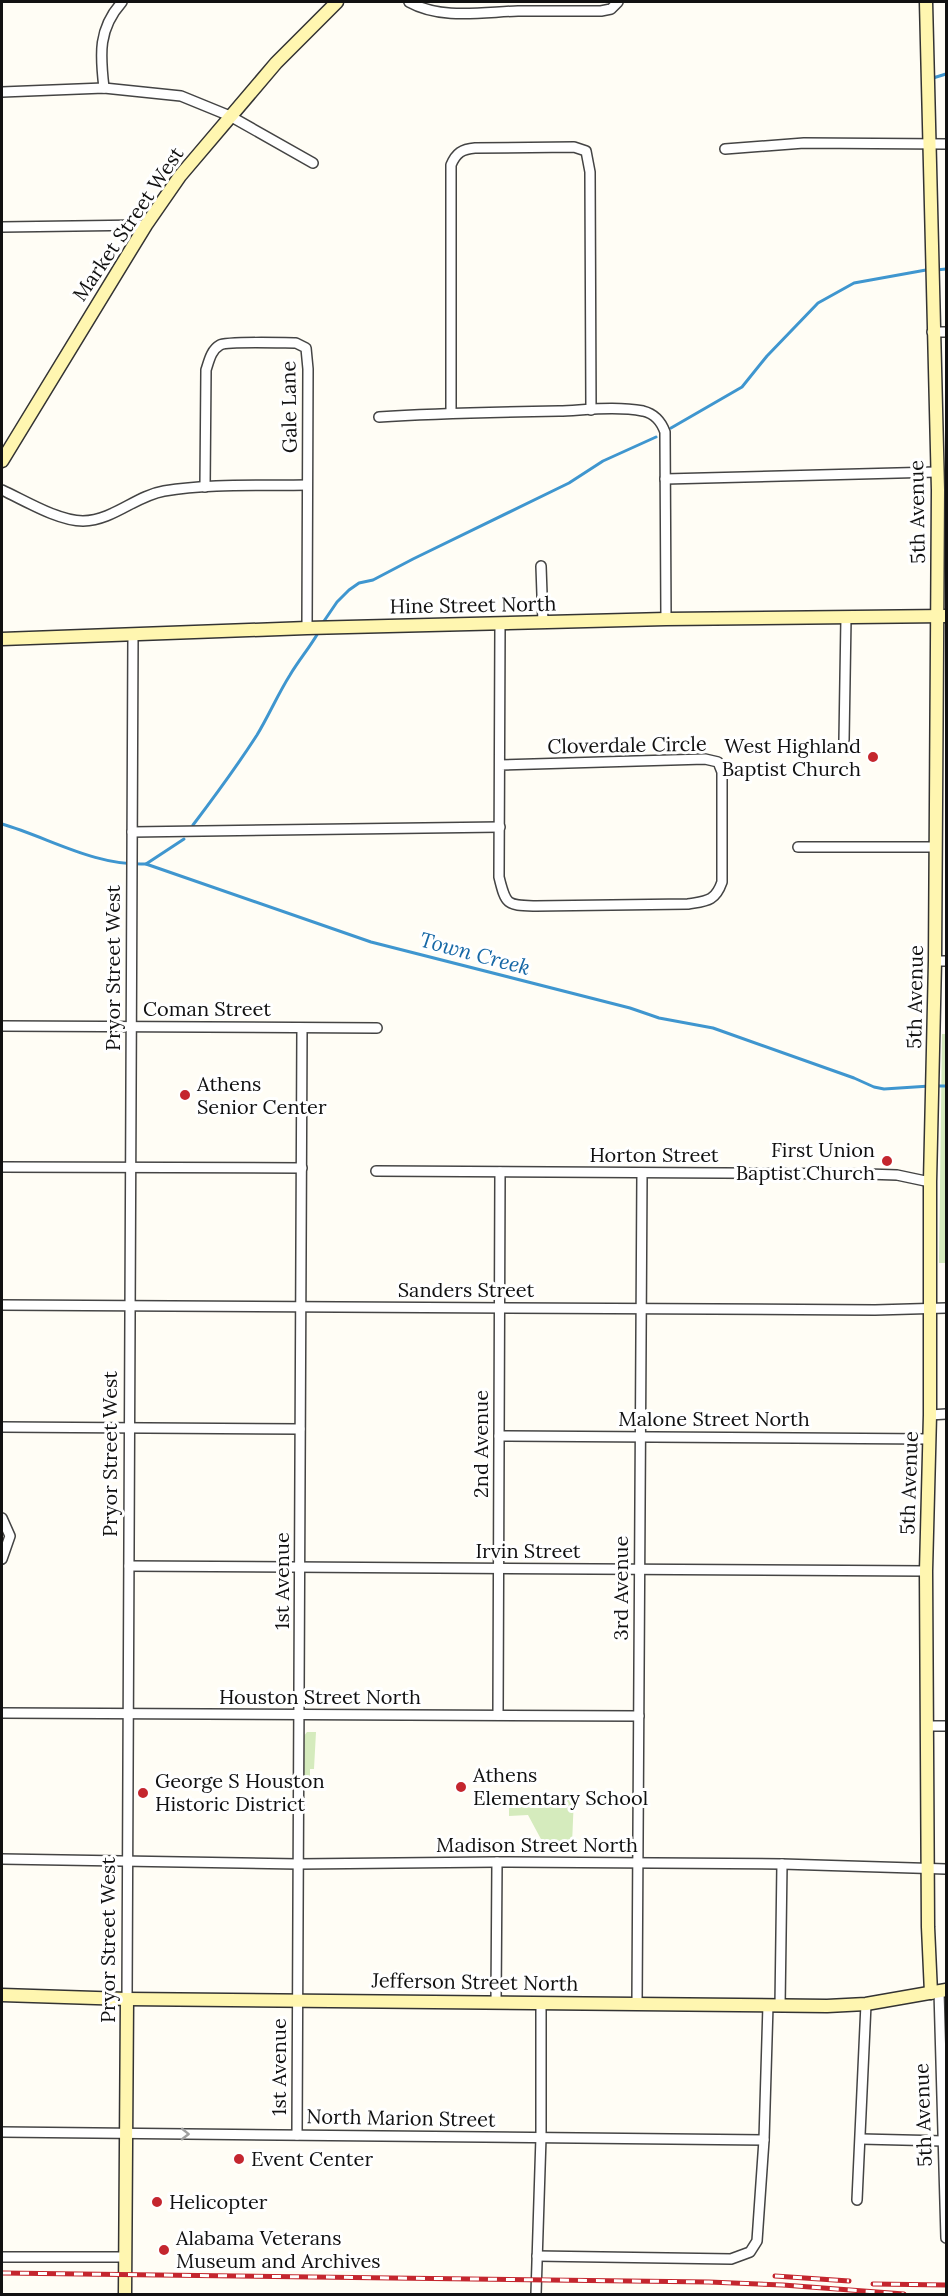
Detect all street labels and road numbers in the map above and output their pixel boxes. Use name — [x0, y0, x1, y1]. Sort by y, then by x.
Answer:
street label: Market Street West — [67, 142, 189, 306]
street label: Gale Lane — [275, 360, 302, 453]
street label: 5th Avenue — [903, 460, 930, 564]
street label: Hine Street North — [390, 591, 556, 618]
street label: Cloverdale Circle — [547, 731, 707, 758]
street label: Pryor Street West — [100, 885, 125, 1051]
street label: 5th Avenue — [901, 945, 928, 1049]
street label: Coman Street — [143, 996, 271, 1021]
street label: Horton Street — [589, 1142, 719, 1167]
street label: Sanders Street — [398, 1277, 534, 1302]
street label: Pryor Street West — [97, 1371, 122, 1537]
street label: 2nd Avenue — [468, 1390, 493, 1498]
street label: Malone Street North — [618, 1406, 810, 1431]
street label: 5th Avenue — [894, 1431, 923, 1535]
street label: 1st Avenue — [269, 1532, 294, 1630]
street label: 3rd Avenue — [608, 1535, 633, 1640]
street label: Irvin Street — [475, 1538, 581, 1563]
street label: Houston Street North — [219, 1684, 421, 1709]
street label: Madison Street North — [436, 1832, 638, 1857]
street label: Pryor Street West — [95, 1857, 120, 2023]
street label: Jefferson Street North — [370, 1967, 579, 1996]
street label: 1st Avenue — [266, 2018, 291, 2116]
street label: 5th Avenue — [908, 2063, 937, 2167]
street label: North Marion Street — [306, 2103, 496, 2132]

